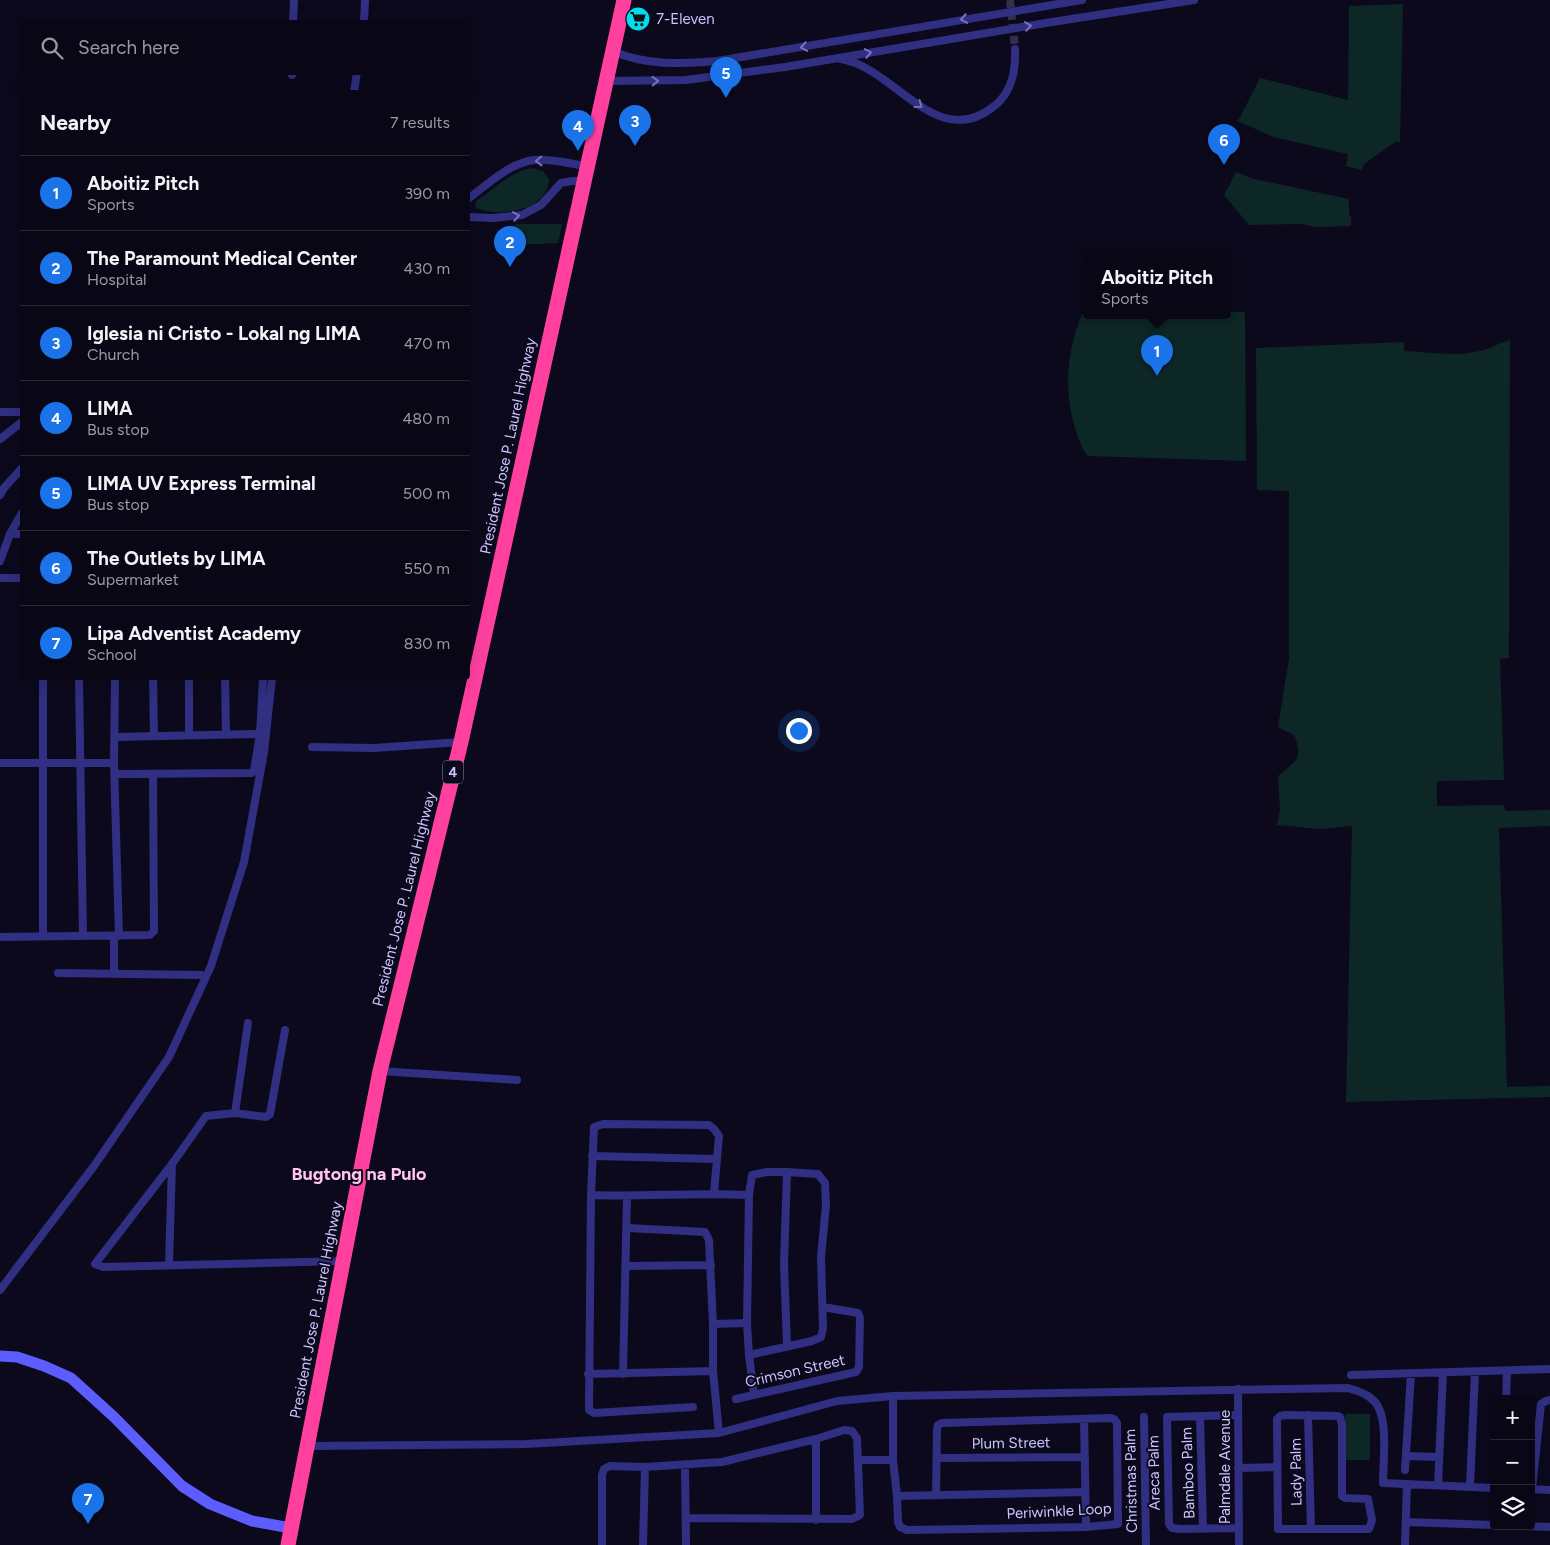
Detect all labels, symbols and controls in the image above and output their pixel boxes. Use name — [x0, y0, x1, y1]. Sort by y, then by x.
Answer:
supermarket icon: 7-Eleven — [625, 6, 651, 32]
place label: 7-Eleven — [656, 10, 715, 28]
one-way arrow — [960, 14, 969, 24]
search box — [20, 20, 470, 75]
one-way arrow — [1024, 21, 1032, 32]
icon: search — [38, 34, 66, 62]
text: Search here — [78, 36, 180, 59]
one-way arrow — [800, 41, 809, 51]
one-way arrow — [863, 48, 872, 58]
pin: 5 — [710, 57, 742, 98]
one-way arrow — [651, 76, 659, 86]
one-way arrow — [913, 100, 922, 108]
pin: 3 — [619, 105, 651, 146]
text: Nearby — [40, 110, 111, 135]
pin: 4 — [562, 110, 594, 151]
text: 7 results — [390, 113, 450, 132]
pin: 6 — [1208, 124, 1240, 165]
one-way arrow — [535, 156, 542, 166]
text: Aboitiz Pitch — [87, 172, 199, 195]
text: 1 — [53, 184, 59, 203]
text: 390 m — [404, 184, 450, 203]
text: Sports — [87, 195, 134, 214]
one-way arrow — [512, 211, 520, 222]
pin: 2 — [494, 226, 526, 267]
text: The Paramount Medical Center — [87, 247, 357, 270]
popup — [1083, 254, 1231, 319]
text: 2 — [51, 259, 61, 278]
text: 430 m — [404, 259, 450, 278]
text: Aboitiz Pitch — [1101, 266, 1213, 289]
text: Hospital — [87, 270, 147, 289]
text: Sports — [1101, 289, 1148, 308]
text: Iglesia ni Cristo - Lokal ng LIMA — [87, 322, 361, 345]
text: 3 — [52, 334, 60, 353]
text: 470 m — [404, 334, 450, 353]
pin: 1 — [1141, 335, 1173, 376]
street label: President Jose P. Laurel Highway — [476, 336, 540, 556]
text: Church — [87, 345, 139, 364]
text: LIMA — [87, 397, 133, 420]
text: 4 — [51, 409, 61, 428]
text: 480 m — [402, 409, 450, 428]
text: Bus stop — [87, 420, 149, 439]
text: LIMA UV Express Terminal — [87, 472, 316, 495]
text: 5 — [51, 484, 61, 503]
text: 500 m — [403, 484, 450, 503]
text: Bus stop — [87, 495, 149, 514]
text: The Outlets by LIMA — [87, 547, 266, 570]
text: 6 — [51, 559, 61, 578]
text: 550 m — [404, 559, 450, 578]
text: Supermarket — [87, 570, 179, 589]
text: Lipa Adventist Academy — [87, 622, 301, 645]
text: 7 — [52, 634, 60, 653]
text: 830 m — [404, 634, 450, 653]
text: School — [87, 645, 137, 664]
your location — [786, 718, 812, 744]
road number: 4 — [443, 760, 463, 784]
street label: President Jose P. Laurel Highway — [369, 790, 439, 1008]
district label: Bugtong na Pulo — [292, 1163, 426, 1185]
street label: President Jose P. Laurel Highway — [286, 1200, 346, 1420]
street label: Crimson Street — [743, 1351, 847, 1391]
map controls — [1490, 1395, 1535, 1530]
button: + — [1490, 1395, 1535, 1440]
street label: Palmdale Avenue — [1216, 1410, 1234, 1524]
street label: Bamboo Palm — [1177, 1427, 1199, 1519]
street label: Christmas Palm — [1121, 1429, 1141, 1533]
street label: Plum Street — [971, 1433, 1051, 1453]
street label: Areca Palm — [1144, 1435, 1164, 1511]
street label: Lady Palm — [1286, 1438, 1306, 1506]
button: − — [1490, 1440, 1535, 1485]
pin: 7 — [72, 1483, 104, 1524]
button: layers — [1490, 1485, 1535, 1530]
street label: Periwinkle Loop — [1006, 1499, 1112, 1523]

